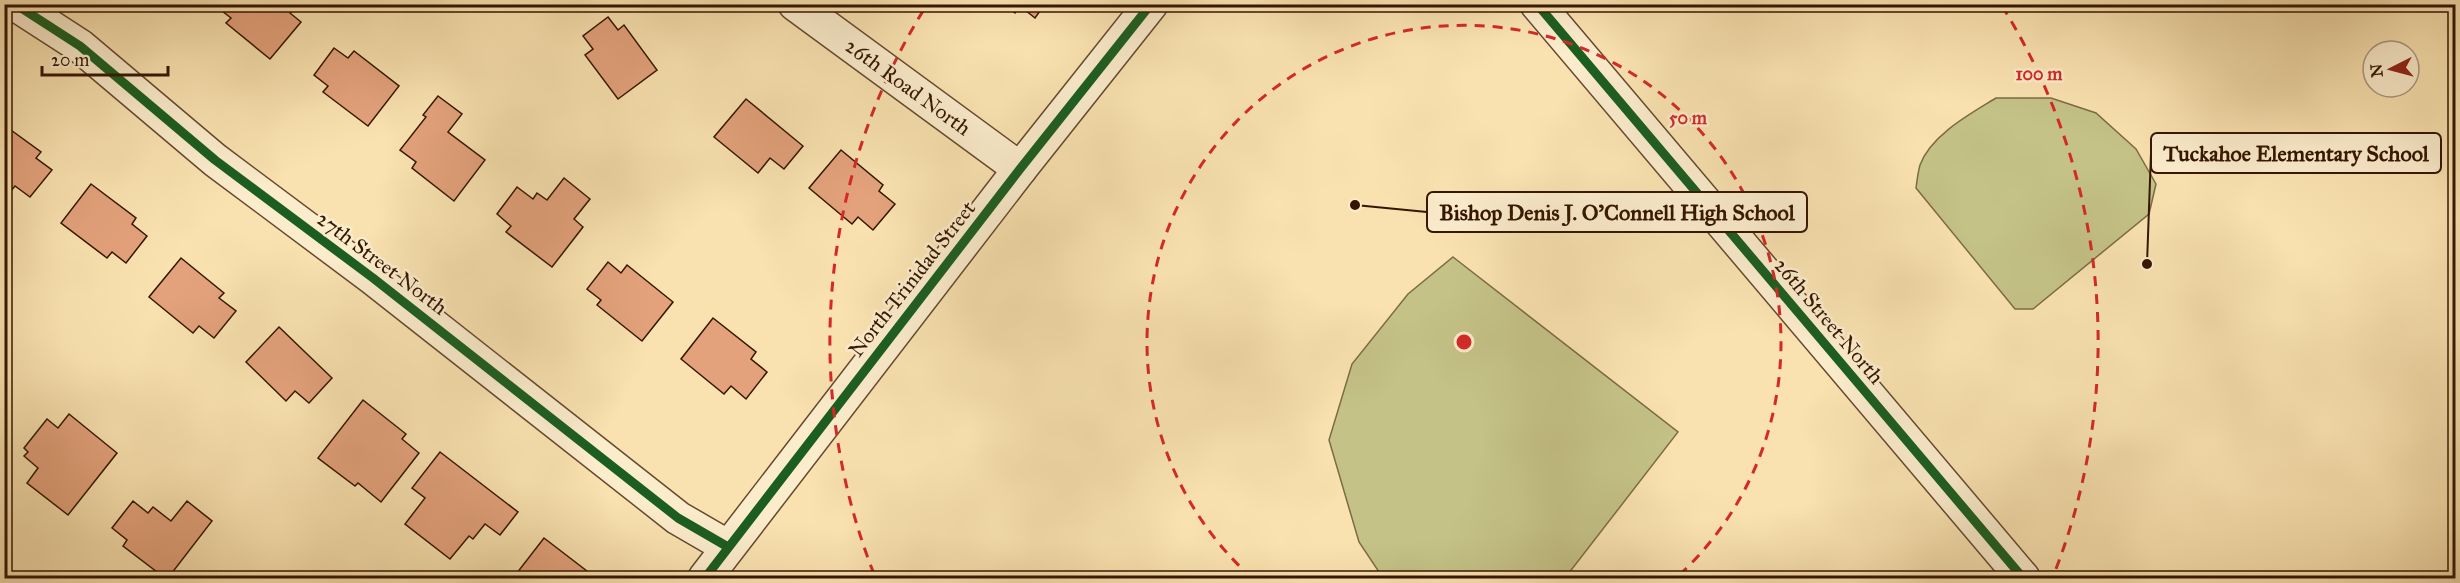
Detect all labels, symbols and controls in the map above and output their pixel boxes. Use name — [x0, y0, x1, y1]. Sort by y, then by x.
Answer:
street label: 26th Road North — [840, 33, 976, 142]
scale bar — [42, 39, 168, 77]
north arrow — [2361, 39, 2421, 99]
text: 20 m — [51, 49, 89, 71]
text: N — [2366, 62, 2387, 78]
text: 100 m — [2016, 63, 2063, 85]
text: 50 m — [1669, 107, 1708, 129]
callout: Tuckahoe Elementary School — [2151, 133, 2441, 173]
text: Tuckahoe Elementary School — [2162, 140, 2430, 167]
callout: Bishop Denis J. O'Connell High School — [1427, 192, 1807, 232]
street label: North Trinidad Street — [843, 195, 981, 362]
text: Bishop Denis J. O'Connell High School — [1439, 199, 1796, 227]
street label: 27th Street North — [312, 206, 453, 321]
street label: 26th Street North — [1769, 253, 1889, 390]
centre of rings — [1454, 332, 1474, 352]

